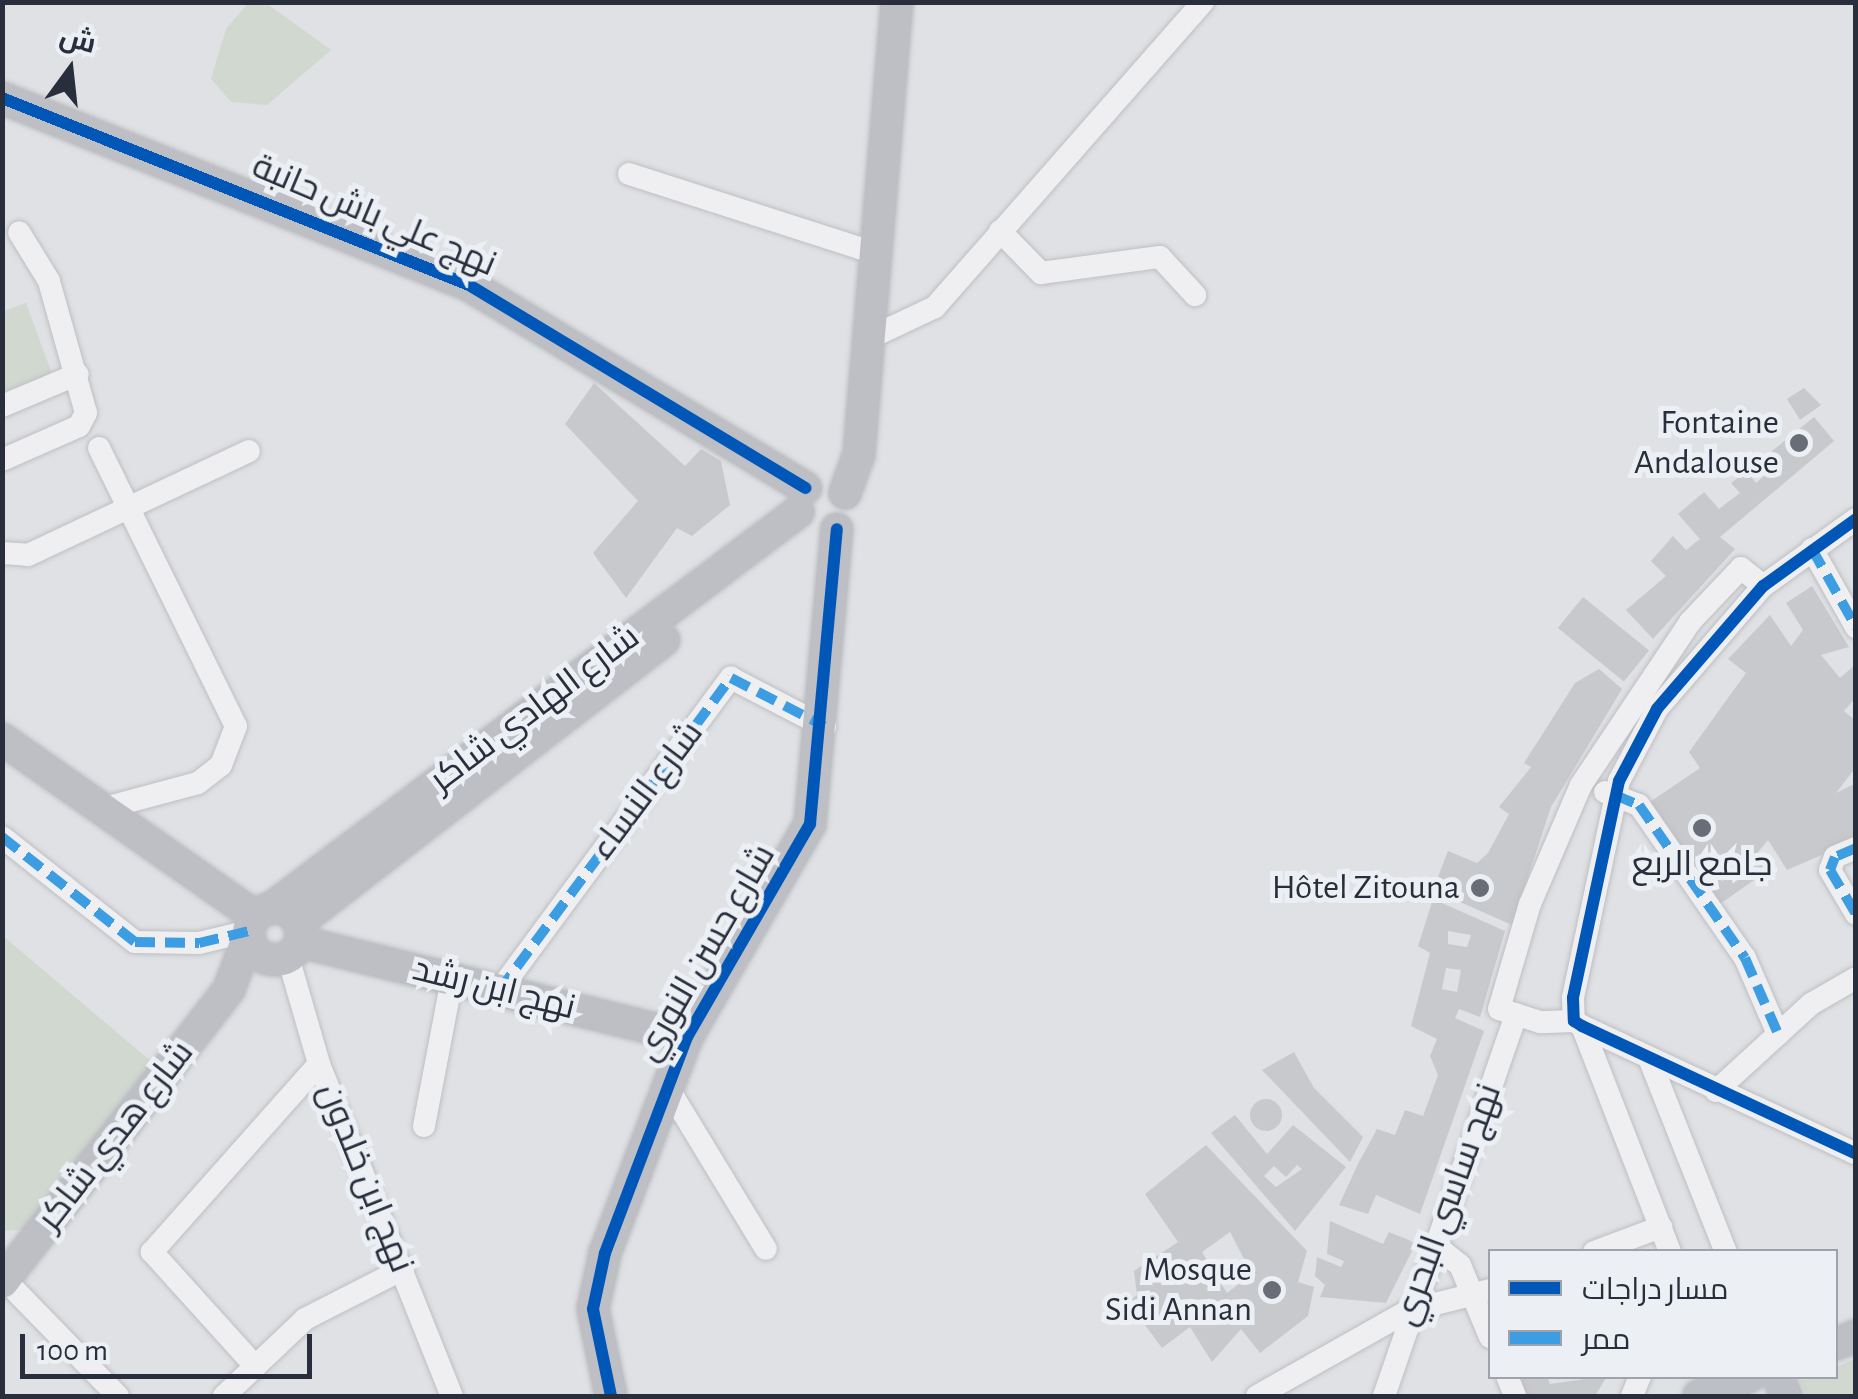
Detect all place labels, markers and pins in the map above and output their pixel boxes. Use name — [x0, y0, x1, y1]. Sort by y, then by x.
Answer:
place label: Fontaine Andalouse — [1634, 402, 1779, 484]
marker: Fontaine Andalouse — [1788, 432, 1810, 454]
marker: جامع الربع — [1691, 817, 1713, 839]
place label: جامع الربع — [1631, 844, 1773, 886]
place label: Hôtel Zitouna — [1272, 867, 1460, 909]
marker: Hôtel Zitouna — [1469, 877, 1491, 899]
place label: Mosque Sidi Annan — [1105, 1249, 1252, 1331]
marker: Mosque Sidi Annan — [1261, 1279, 1283, 1301]

